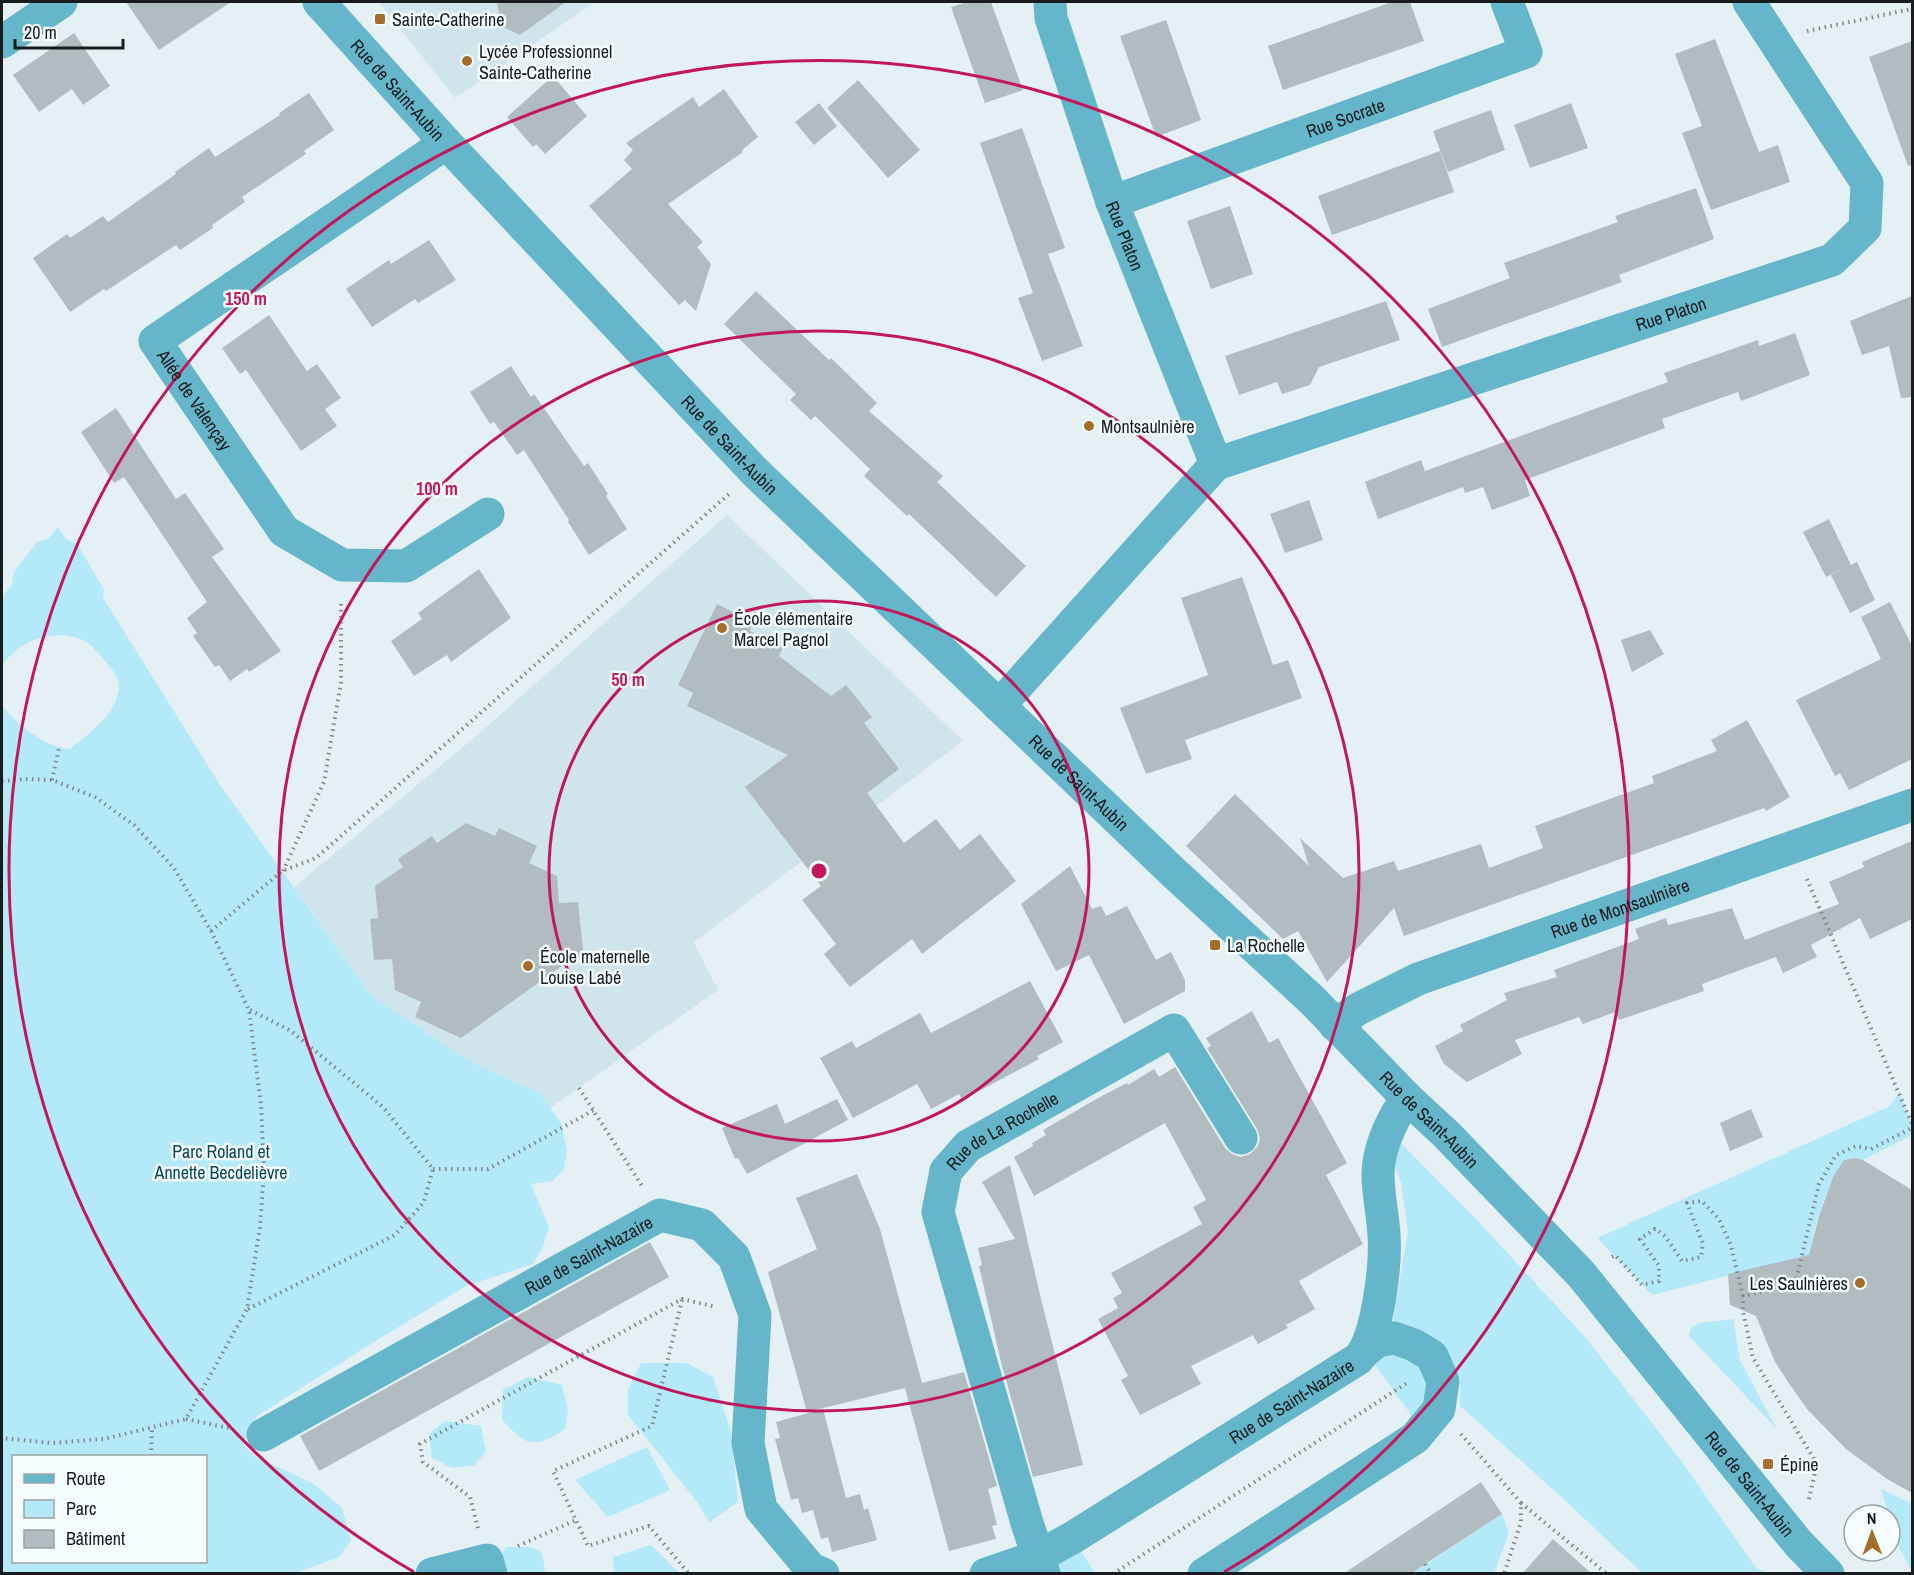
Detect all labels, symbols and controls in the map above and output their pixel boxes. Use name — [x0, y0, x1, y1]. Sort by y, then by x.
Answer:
place label: Sainte-Catherine — [392, 7, 504, 32]
scale bar — [15, 12, 123, 50]
marker: Sainte-Catherine — [373, 12, 387, 26]
text: 20 m — [24, 20, 57, 45]
street label: Rue de Saint-Aubin — [345, 33, 451, 146]
place label: Lycée Professionnel Sainte-Catherine — [479, 39, 612, 85]
marker: Lycée Professionnel Sainte-Catherine — [460, 54, 474, 68]
street label: Rue Socrate — [1302, 92, 1388, 143]
street label: Rue Platon — [1100, 197, 1150, 274]
text: 150 m — [225, 286, 267, 311]
street label: Rue Platon — [1632, 290, 1709, 337]
street label: Allée de Valençay — [151, 343, 239, 456]
street label: Rue de Saint-Aubin — [676, 389, 784, 500]
place label: Montsaulnière — [1101, 414, 1195, 439]
marker: Montsaulnière — [1082, 419, 1096, 433]
text: 100 m — [416, 476, 458, 501]
place label: École élémentaire Marcel Pagnol — [734, 606, 853, 652]
marker: École élémentaire Marcel Pagnol — [715, 621, 729, 635]
text: 50 m — [611, 667, 645, 692]
street label: Rue de Saint-Aubin — [1024, 728, 1135, 836]
centre of rings — [809, 861, 829, 881]
street label: Rue de Montsaulnière — [1547, 872, 1692, 944]
place label: La Rochelle — [1227, 933, 1305, 958]
marker: La Rochelle — [1208, 938, 1222, 952]
place label: École maternelle Louise Labé — [540, 944, 650, 990]
marker: École maternelle Louise Labé — [521, 959, 535, 973]
street label: Rue de Saint-Aubin — [1374, 1065, 1485, 1173]
street label: Rue de La Rochelle — [940, 1085, 1063, 1175]
park label: Parc Roland et Annette Becdelièvre — [154, 1139, 287, 1185]
street label: Rue de Saint-Nazaire — [520, 1209, 657, 1300]
place label: Les Saulnières — [1750, 1271, 1848, 1296]
marker: Les Saulnières — [1853, 1276, 1867, 1290]
street label: Rue de Saint-Nazaire — [1224, 1352, 1358, 1449]
street label: Rue de Saint-Aubin — [1700, 1425, 1801, 1542]
place label: Épine — [1780, 1452, 1819, 1477]
legend — [12, 1455, 207, 1563]
marker: Épine — [1761, 1457, 1775, 1471]
text: Route — [66, 1466, 105, 1491]
text: Parc — [66, 1496, 96, 1521]
north arrow — [1842, 1503, 1902, 1563]
text: N — [1867, 1507, 1877, 1529]
text: Bâtiment — [66, 1526, 125, 1551]

